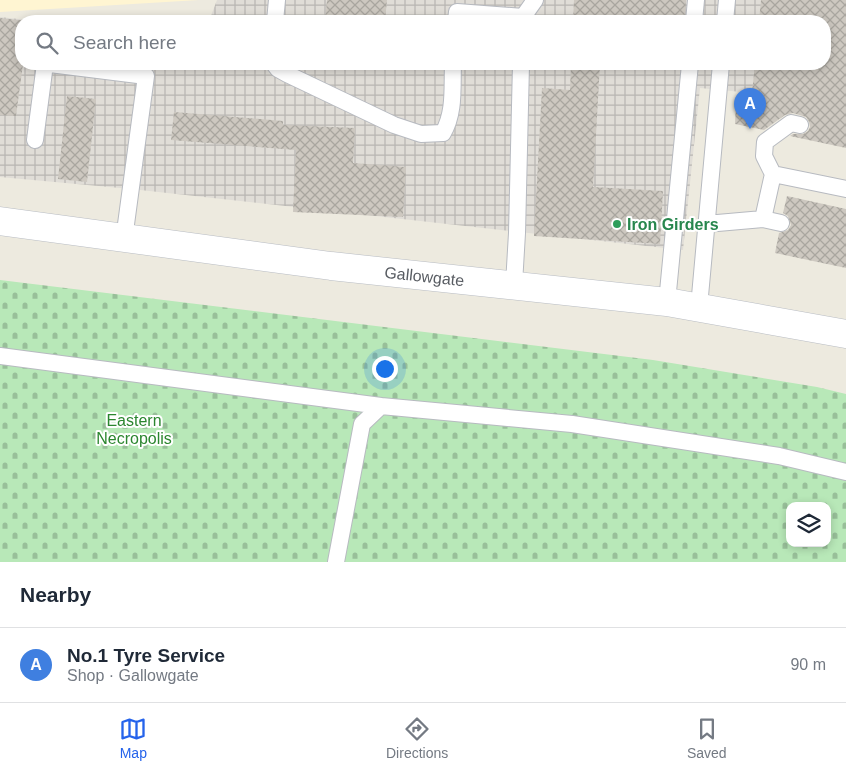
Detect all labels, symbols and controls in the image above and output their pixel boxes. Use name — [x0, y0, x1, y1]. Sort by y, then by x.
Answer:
search box — [15, 15, 831, 70]
icon: search — [33, 29, 61, 57]
text: Search here — [73, 32, 177, 53]
pin: A — [734, 88, 766, 129]
place label: Iron Girders — [627, 216, 719, 233]
marker: Iron Girders — [611, 218, 623, 230]
street label: Gallowgate — [384, 264, 465, 289]
your location — [372, 356, 398, 382]
park label: Eastern Necropolis — [96, 412, 172, 447]
map controls — [786, 502, 831, 547]
button: layers — [786, 502, 831, 547]
text: Nearby — [20, 583, 91, 606]
text: No.1 Tyre Service — [67, 645, 225, 666]
text: A — [30, 656, 42, 673]
text: 90 m — [790, 656, 826, 673]
text: Shop · Gallowgate — [67, 667, 199, 684]
tab: Map — [119, 715, 147, 761]
tab: Directions — [386, 715, 448, 761]
tab: Saved — [687, 715, 727, 761]

